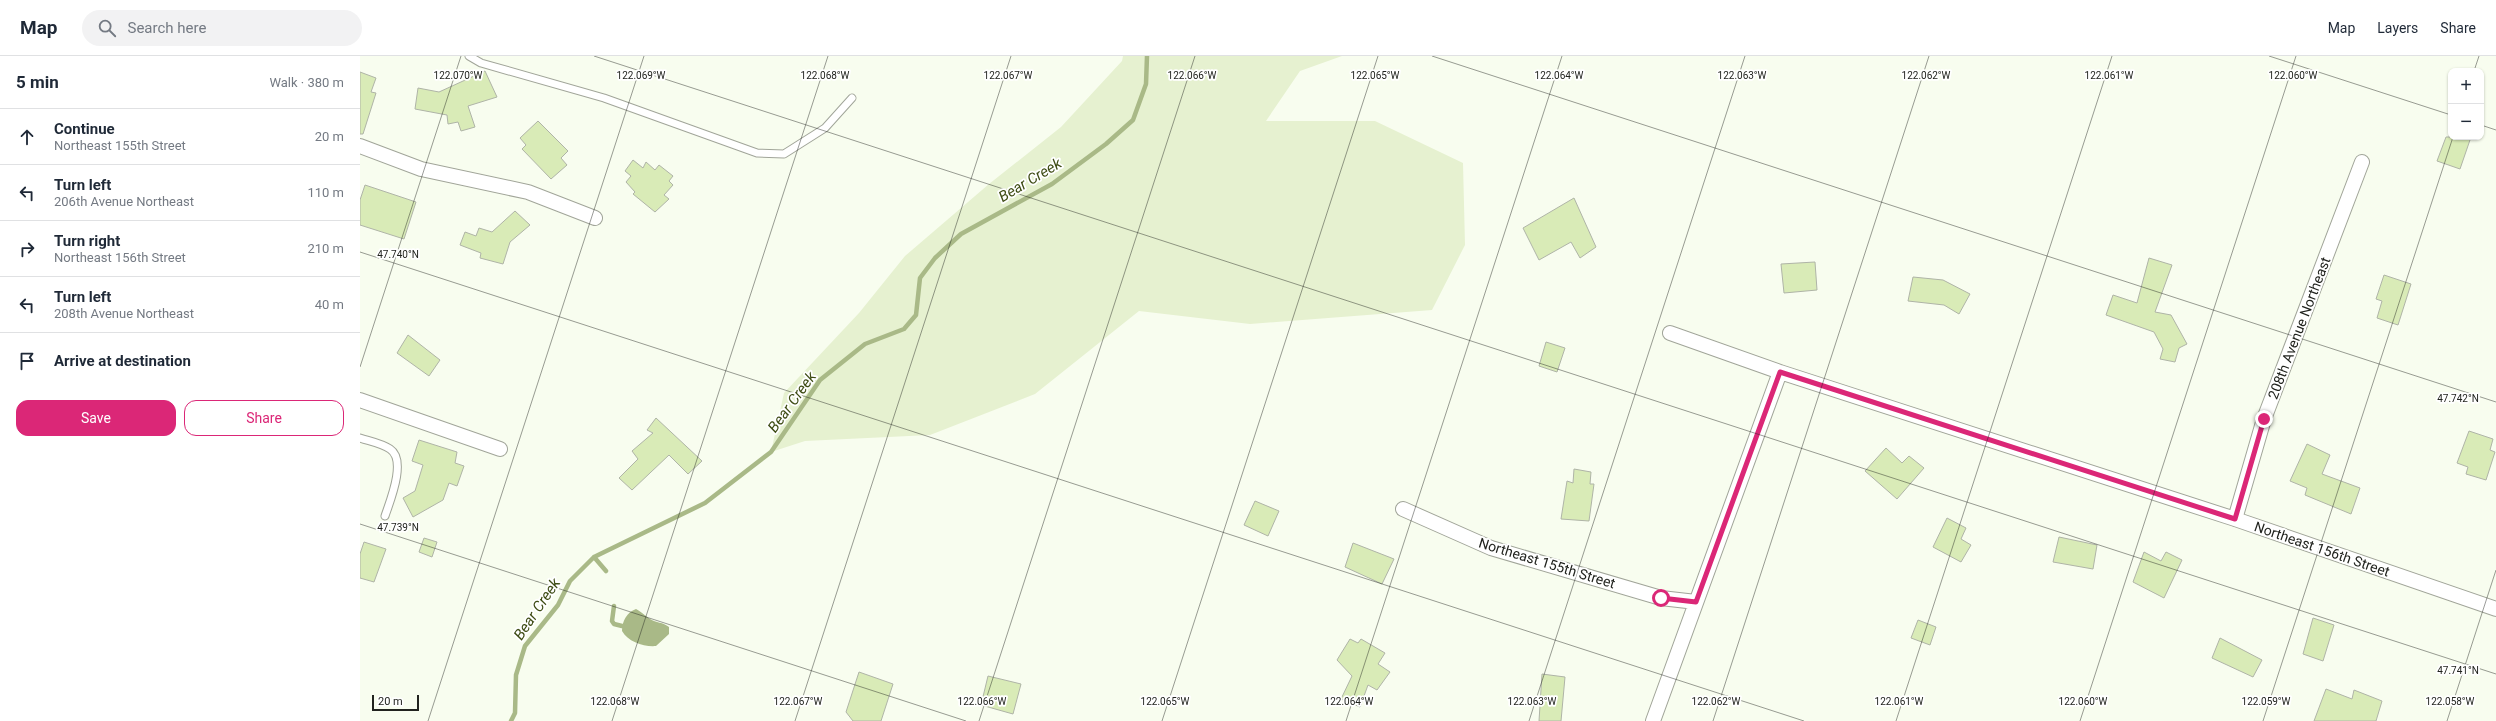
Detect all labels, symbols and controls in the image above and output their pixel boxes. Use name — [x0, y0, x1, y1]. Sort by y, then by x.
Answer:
search box — [82, 10, 362, 46]
text: Map — [20, 16, 58, 39]
icon: search — [96, 17, 118, 39]
text: Search here — [128, 19, 206, 37]
text: Map — [2328, 20, 2355, 36]
text: Layers — [2377, 20, 2418, 36]
text: Share — [2440, 20, 2476, 36]
map controls — [2448, 68, 2484, 140]
button: + — [2448, 68, 2484, 104]
text: 122.070°W — [434, 70, 483, 81]
text: 122.069°W — [617, 70, 666, 81]
text: 122.068°W — [801, 70, 850, 81]
text: 122.067°W — [984, 70, 1033, 81]
text: 122.066°W — [1168, 70, 1217, 81]
text: 122.065°W — [1351, 70, 1400, 81]
text: 122.064°W — [1535, 70, 1584, 81]
text: 122.063°W — [1718, 70, 1767, 81]
text: 122.062°W — [1902, 70, 1951, 81]
text: 122.061°W — [2085, 70, 2134, 81]
text: 122.060°W — [2269, 70, 2318, 81]
text: 5 min — [16, 72, 59, 92]
text: Walk · 380 m — [269, 75, 344, 90]
button: − — [2448, 104, 2484, 140]
text: Continue — [54, 120, 115, 138]
icon: ahead — [16, 126, 38, 148]
text: 20 m — [315, 129, 344, 144]
text: Northeast 155th Street — [54, 138, 186, 153]
water label: Bear Creek — [995, 154, 1065, 206]
text: Turn left — [54, 176, 111, 194]
icon: left — [16, 182, 38, 204]
text: 110 m — [307, 185, 344, 200]
text: 206th Avenue Northeast — [54, 194, 194, 209]
text: Turn right — [54, 232, 120, 250]
icon: right — [16, 238, 38, 260]
text: 210 m — [307, 241, 344, 256]
text: 47.740°N — [377, 249, 419, 260]
text: Northeast 156th Street — [54, 250, 186, 265]
street label: 208th Avenue Northeast — [2265, 254, 2334, 401]
text: Turn left — [54, 288, 111, 306]
icon: left — [16, 294, 38, 316]
text: 40 m — [315, 297, 344, 312]
text: 208th Avenue Northeast — [54, 306, 194, 321]
icon: arrive — [16, 350, 38, 372]
text: Arrive at destination — [54, 352, 191, 370]
water label: Bear Creek — [764, 368, 820, 436]
text: 47.742°N — [2437, 393, 2479, 404]
button: Save — [16, 400, 176, 436]
button: Share — [184, 400, 344, 436]
route end — [2255, 410, 2273, 428]
street label: Northeast 156th Street — [2252, 518, 2392, 580]
text: 47.739°N — [377, 522, 419, 533]
street label: Northeast 155th Street — [1477, 535, 1618, 592]
water label: Bear Creek — [510, 574, 564, 643]
route start — [1652, 589, 1670, 607]
text: 47.741°N — [2437, 665, 2479, 676]
scale bar — [372, 693, 419, 712]
text: 20 m — [378, 695, 403, 708]
text: 122.068°W — [591, 696, 640, 707]
text: 122.067°W — [774, 696, 823, 707]
text: 122.066°W — [958, 696, 1007, 707]
text: 122.065°W — [1141, 696, 1190, 707]
text: 122.064°W — [1325, 696, 1374, 707]
text: 122.063°W — [1508, 696, 1557, 707]
text: 122.062°W — [1692, 696, 1741, 707]
text: 122.061°W — [1875, 696, 1924, 707]
text: 122.060°W — [2059, 696, 2108, 707]
text: 122.059°W — [2242, 696, 2291, 707]
text: 122.058°W — [2426, 696, 2475, 707]

